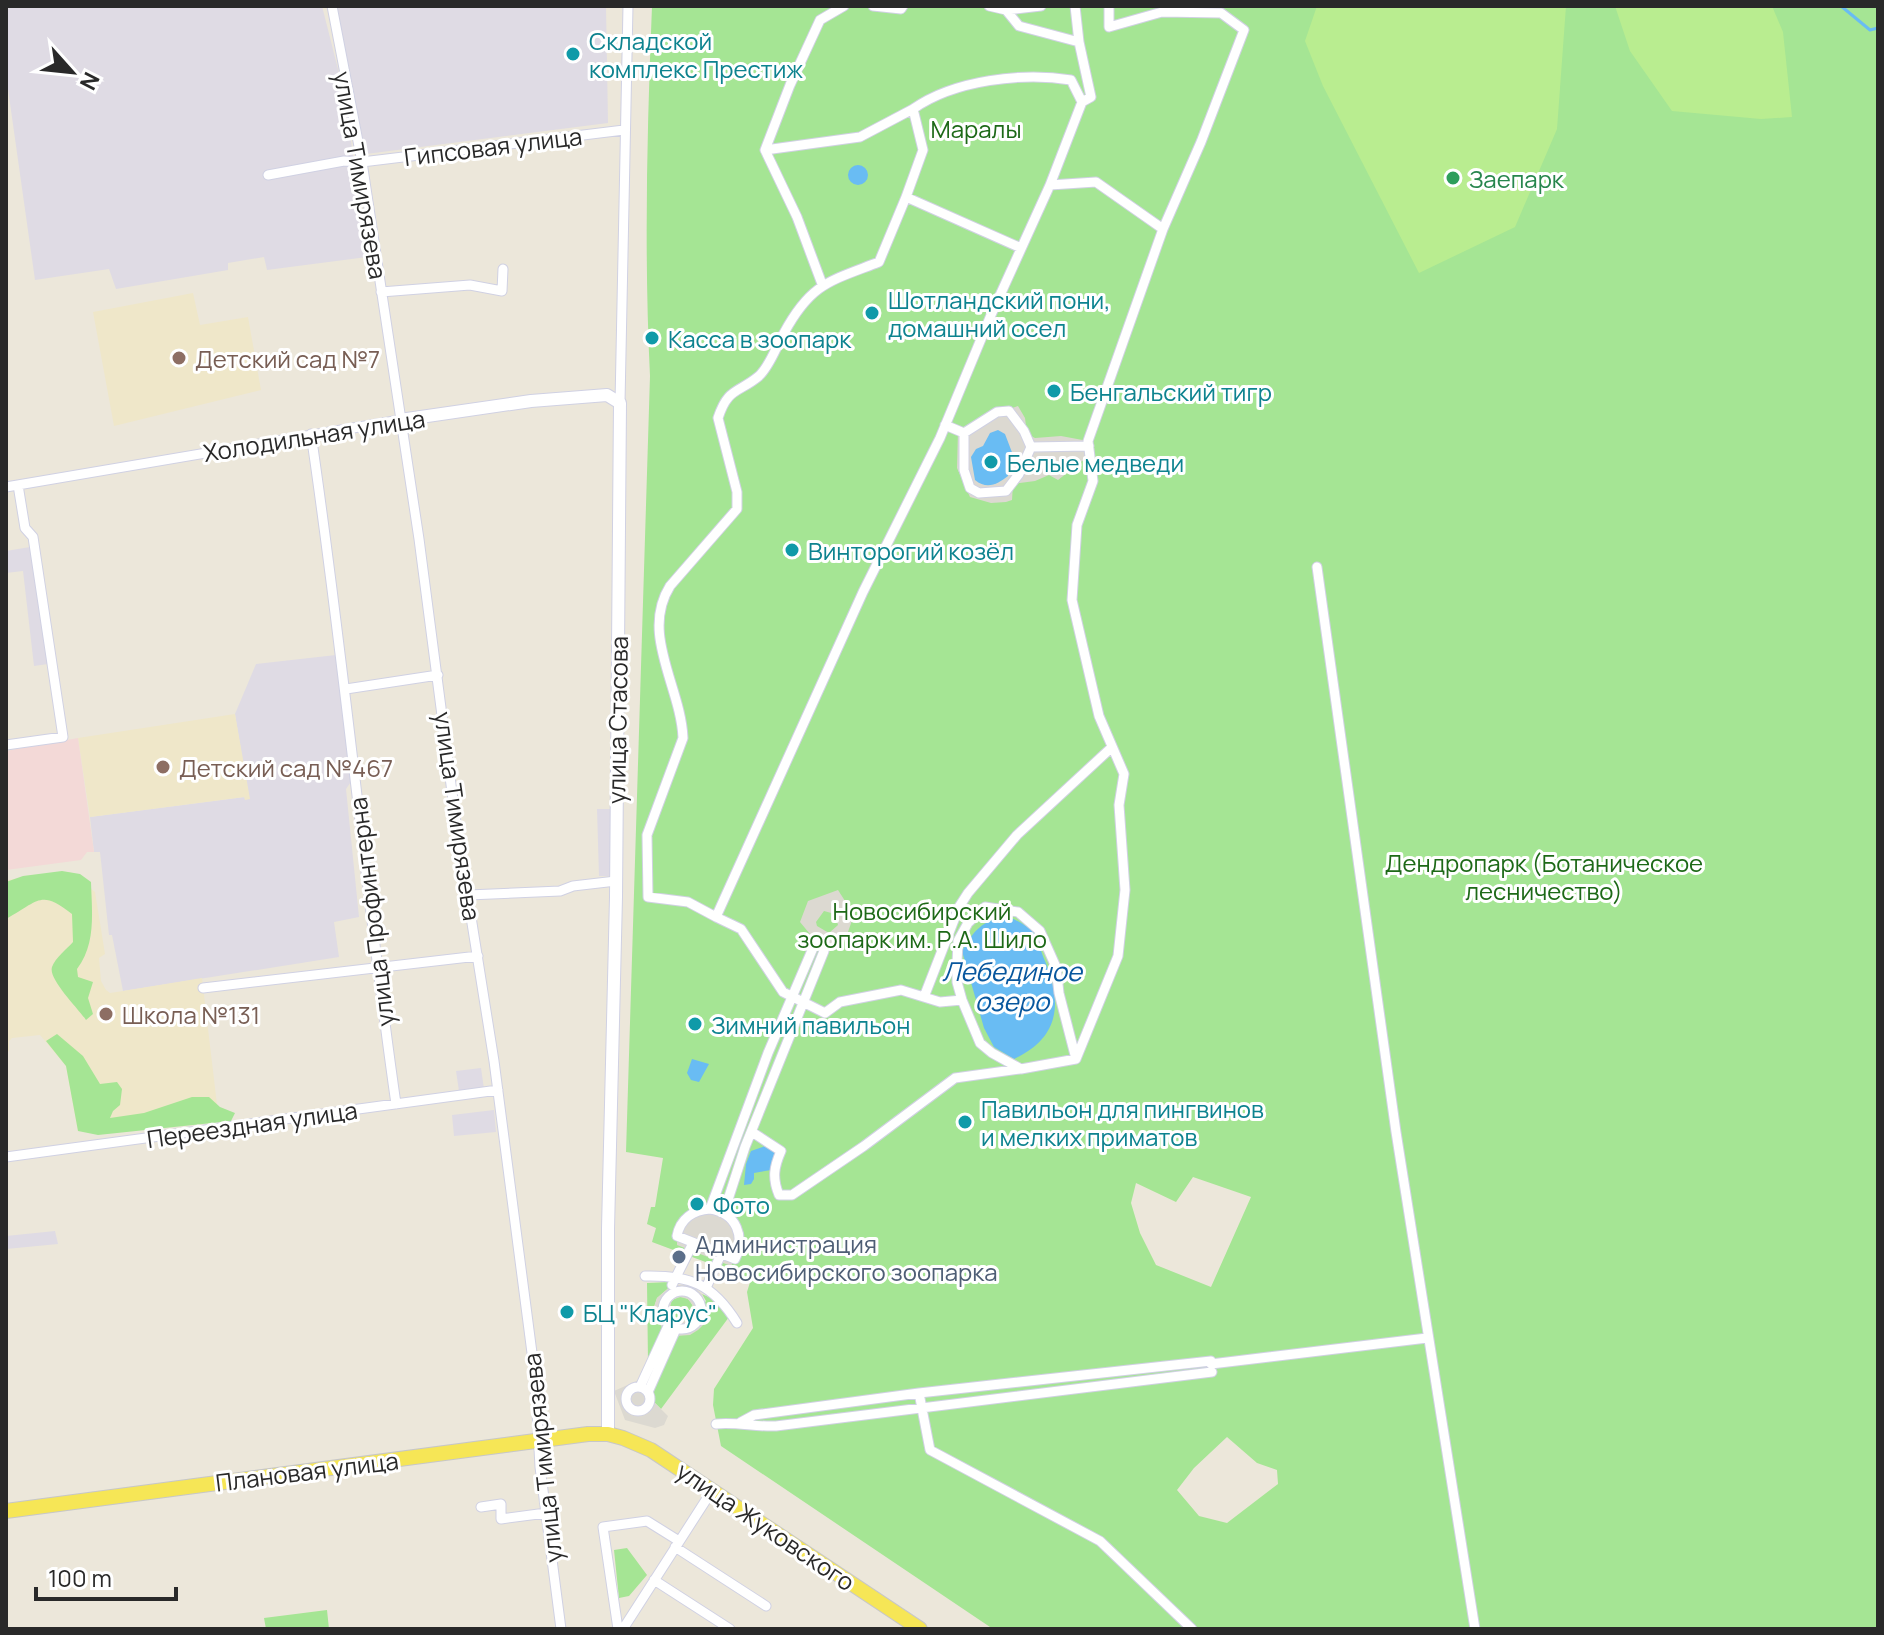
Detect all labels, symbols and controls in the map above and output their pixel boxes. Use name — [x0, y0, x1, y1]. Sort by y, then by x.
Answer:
place label: Складской комплекс Престиж — [589, 24, 803, 85]
north arrow — [32, 32, 112, 112]
marker: Складской комплекс Престиж — [564, 45, 582, 63]
text: N — [73, 67, 107, 95]
street label: улица Тимирязева — [326, 68, 396, 282]
park label: Маралы — [931, 112, 1021, 145]
street label: Гипсовая улица — [402, 119, 584, 173]
place label: Заепарк — [1469, 162, 1565, 195]
marker: Заепарк — [1444, 169, 1462, 187]
place label: Шотландский пони, домашний осел — [888, 283, 1111, 344]
marker: Шотландский пони, домашний осел — [863, 304, 881, 322]
place label: Касса в зоопарк — [668, 322, 852, 355]
marker: Касса в зоопарк — [643, 329, 661, 347]
place label: Детский сад №7 — [195, 342, 380, 375]
marker: Детский сад №7 — [170, 349, 188, 367]
place label: Бенгальский тигр — [1070, 375, 1272, 408]
marker: Бенгальский тигр — [1045, 382, 1063, 400]
street label: Холодильная улица — [201, 401, 427, 469]
place label: Белые медведи — [1007, 446, 1184, 479]
marker: Белые медведи — [982, 453, 1000, 471]
place label: Винторогий козёл — [808, 534, 1014, 567]
marker: Винторогий козёл — [783, 541, 801, 559]
street label: улица Стасова — [599, 636, 635, 804]
street label: улица Тимирязева — [427, 709, 489, 923]
place label: Детский сад №467 — [179, 751, 393, 784]
marker: Детский сад №467 — [154, 758, 172, 776]
street label: улица Профинтерна — [341, 796, 401, 1028]
park label: Дендропарк (Ботаническое лесничество) — [1385, 846, 1703, 907]
park label: Новосибирский зоопарк им. Р.А. Шило — [797, 894, 1047, 955]
water label: Лебединое озеро — [942, 953, 1084, 1019]
place label: Школа №131 — [122, 998, 260, 1031]
marker: Школа №131 — [97, 1005, 115, 1023]
place label: Зимний павильон — [711, 1008, 910, 1041]
marker: Зимний павильон — [686, 1015, 704, 1033]
place label: Павильон для пингвинов и мелких приматов — [981, 1092, 1264, 1153]
street label: Переездная улица — [145, 1093, 359, 1155]
marker: Павильон для пингвинов и мелких приматов — [956, 1113, 974, 1131]
place label: Фото — [713, 1188, 770, 1221]
marker: Фото — [688, 1195, 706, 1213]
place label: Администрация Новосибирского зоопарка — [695, 1227, 998, 1288]
marker: Администрация Новосибирского зоопарка — [670, 1248, 688, 1266]
place label: БЦ "Кларус" — [583, 1296, 717, 1329]
marker: БЦ "Кларус" — [558, 1303, 576, 1321]
street label: улица Тимирязева — [515, 1352, 569, 1564]
street label: Плановая улица — [214, 1443, 400, 1499]
street label: улица Жуковского — [670, 1454, 862, 1598]
scale bar — [36, 1551, 176, 1601]
text: 100 m — [48, 1561, 112, 1594]

